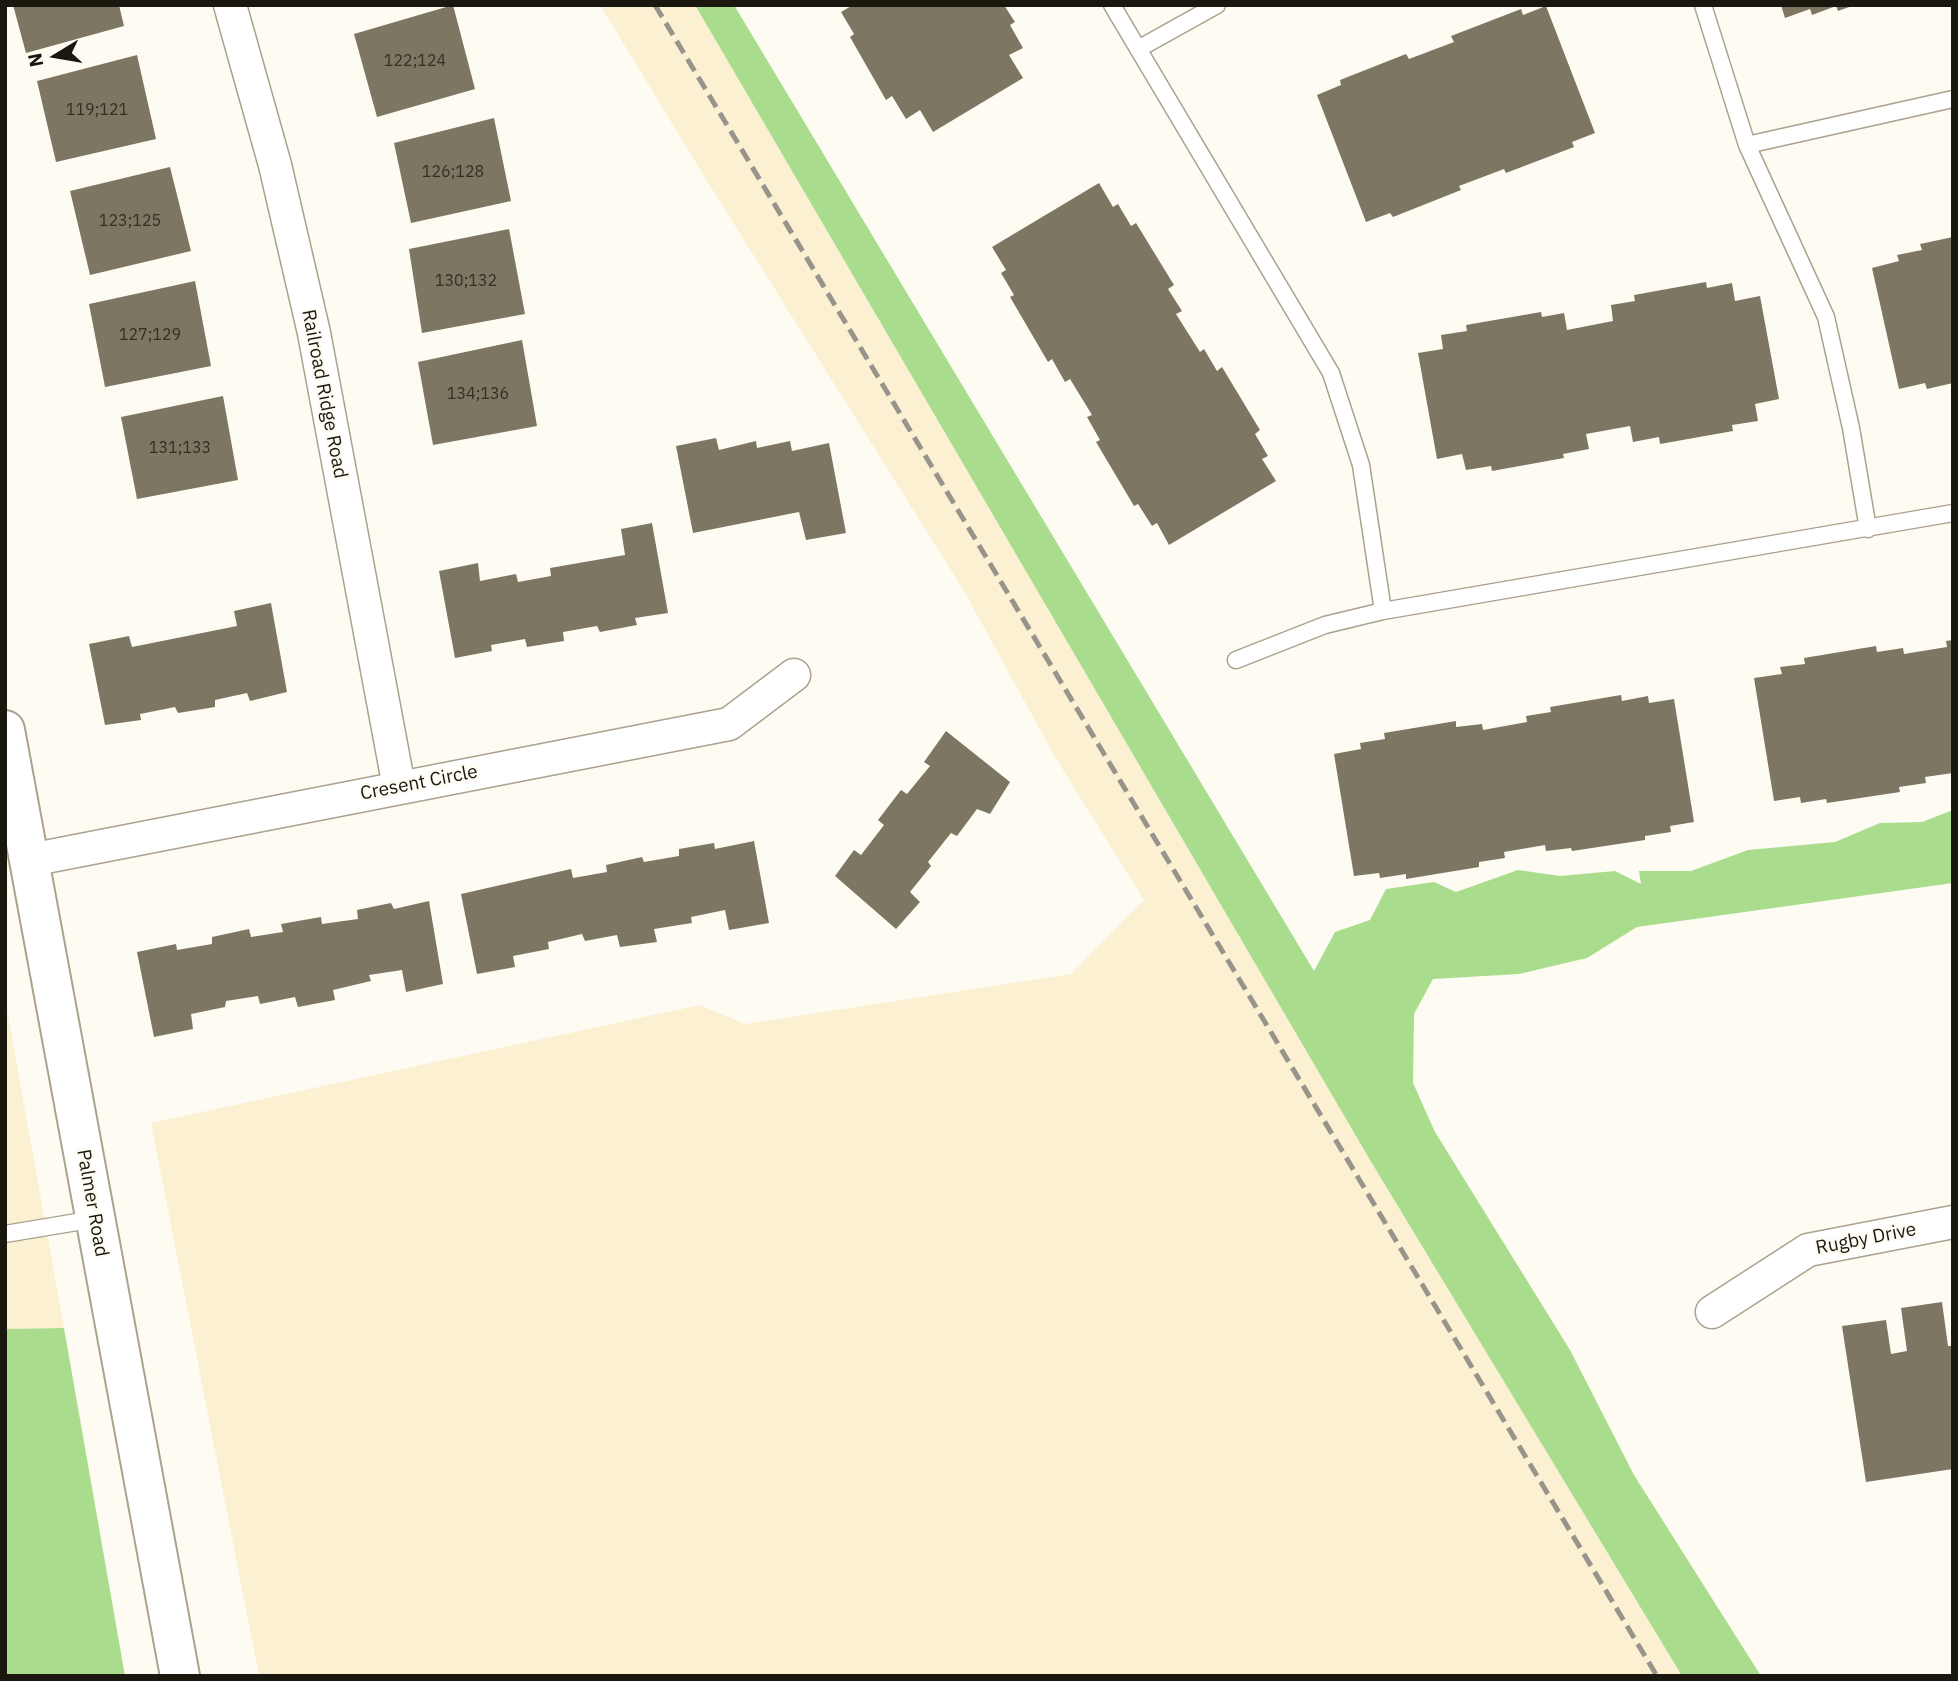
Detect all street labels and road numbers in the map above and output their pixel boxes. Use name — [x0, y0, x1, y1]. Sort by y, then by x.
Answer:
street label: Railroad Ridge Road — [296, 308, 352, 480]
street label: Cresent Circle — [358, 760, 480, 806]
street label: Palmer Road — [71, 1147, 113, 1259]
street label: Rugby Drive — [1814, 1218, 1918, 1260]

